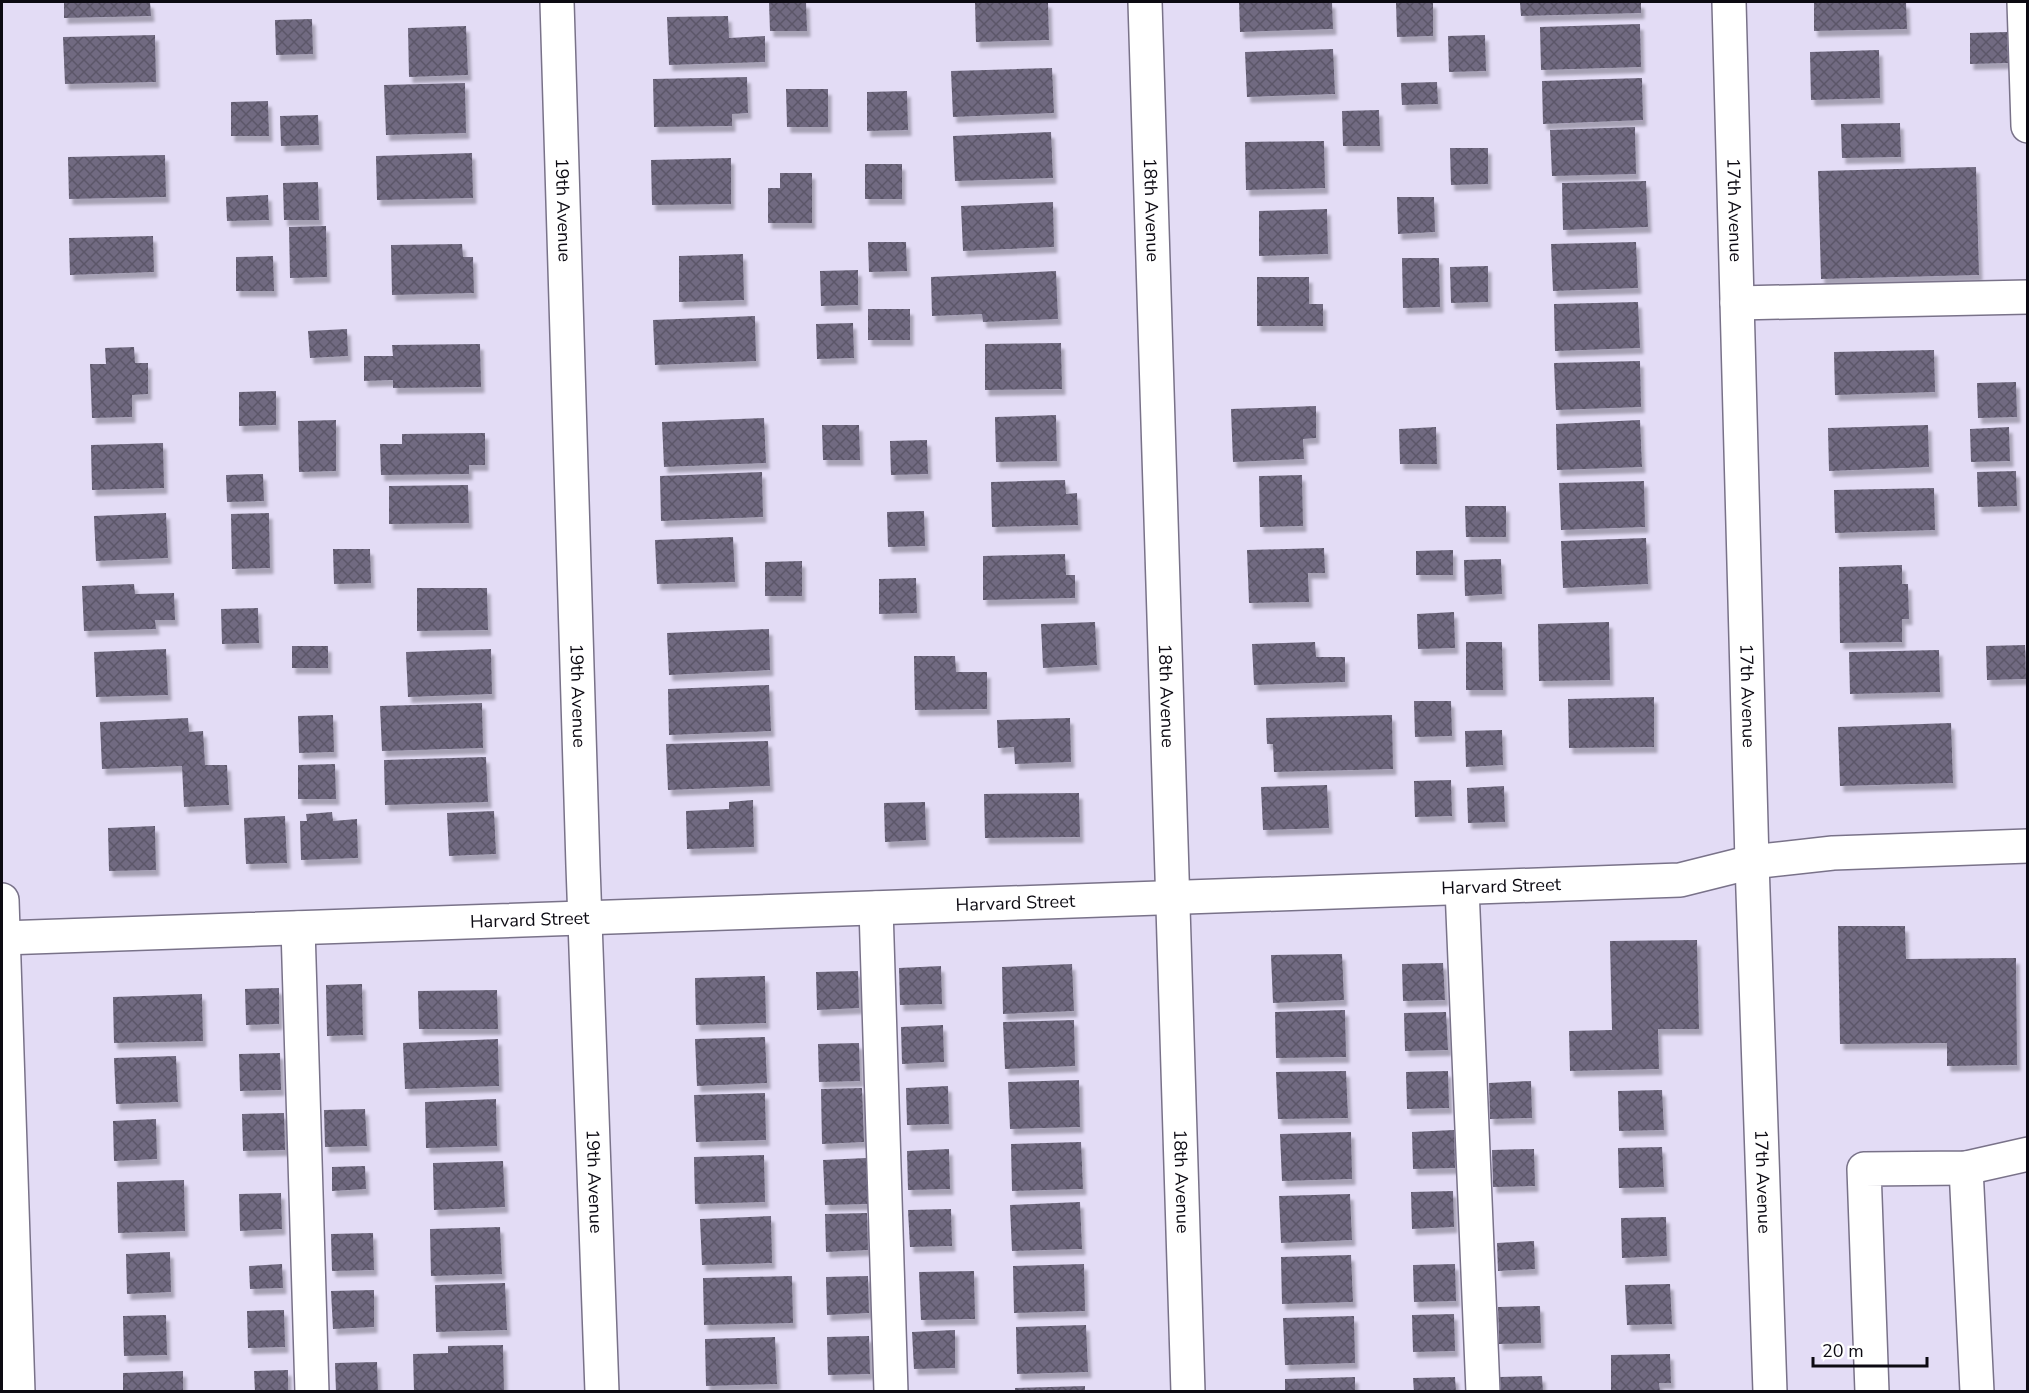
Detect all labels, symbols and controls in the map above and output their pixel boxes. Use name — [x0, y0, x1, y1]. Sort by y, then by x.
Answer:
street label: 18th Avenue — [1138, 157, 1165, 262]
street label: 19th Avenue — [550, 158, 577, 262]
street label: 17th Avenue — [1721, 158, 1748, 262]
street label: 19th Avenue — [564, 643, 591, 748]
street label: 18th Avenue — [1153, 643, 1180, 748]
street label: 17th Avenue — [1734, 643, 1761, 748]
street label: Harvard Street — [1441, 872, 1562, 900]
street label: Harvard Street — [955, 889, 1076, 917]
street label: Harvard Street — [470, 906, 591, 934]
street label: 19th Avenue — [581, 1129, 608, 1234]
street label: 18th Avenue — [1168, 1129, 1195, 1234]
street label: 17th Avenue — [1749, 1129, 1777, 1234]
scale bar — [1813, 1330, 1927, 1368]
text: 20 m — [1822, 1339, 1864, 1363]

